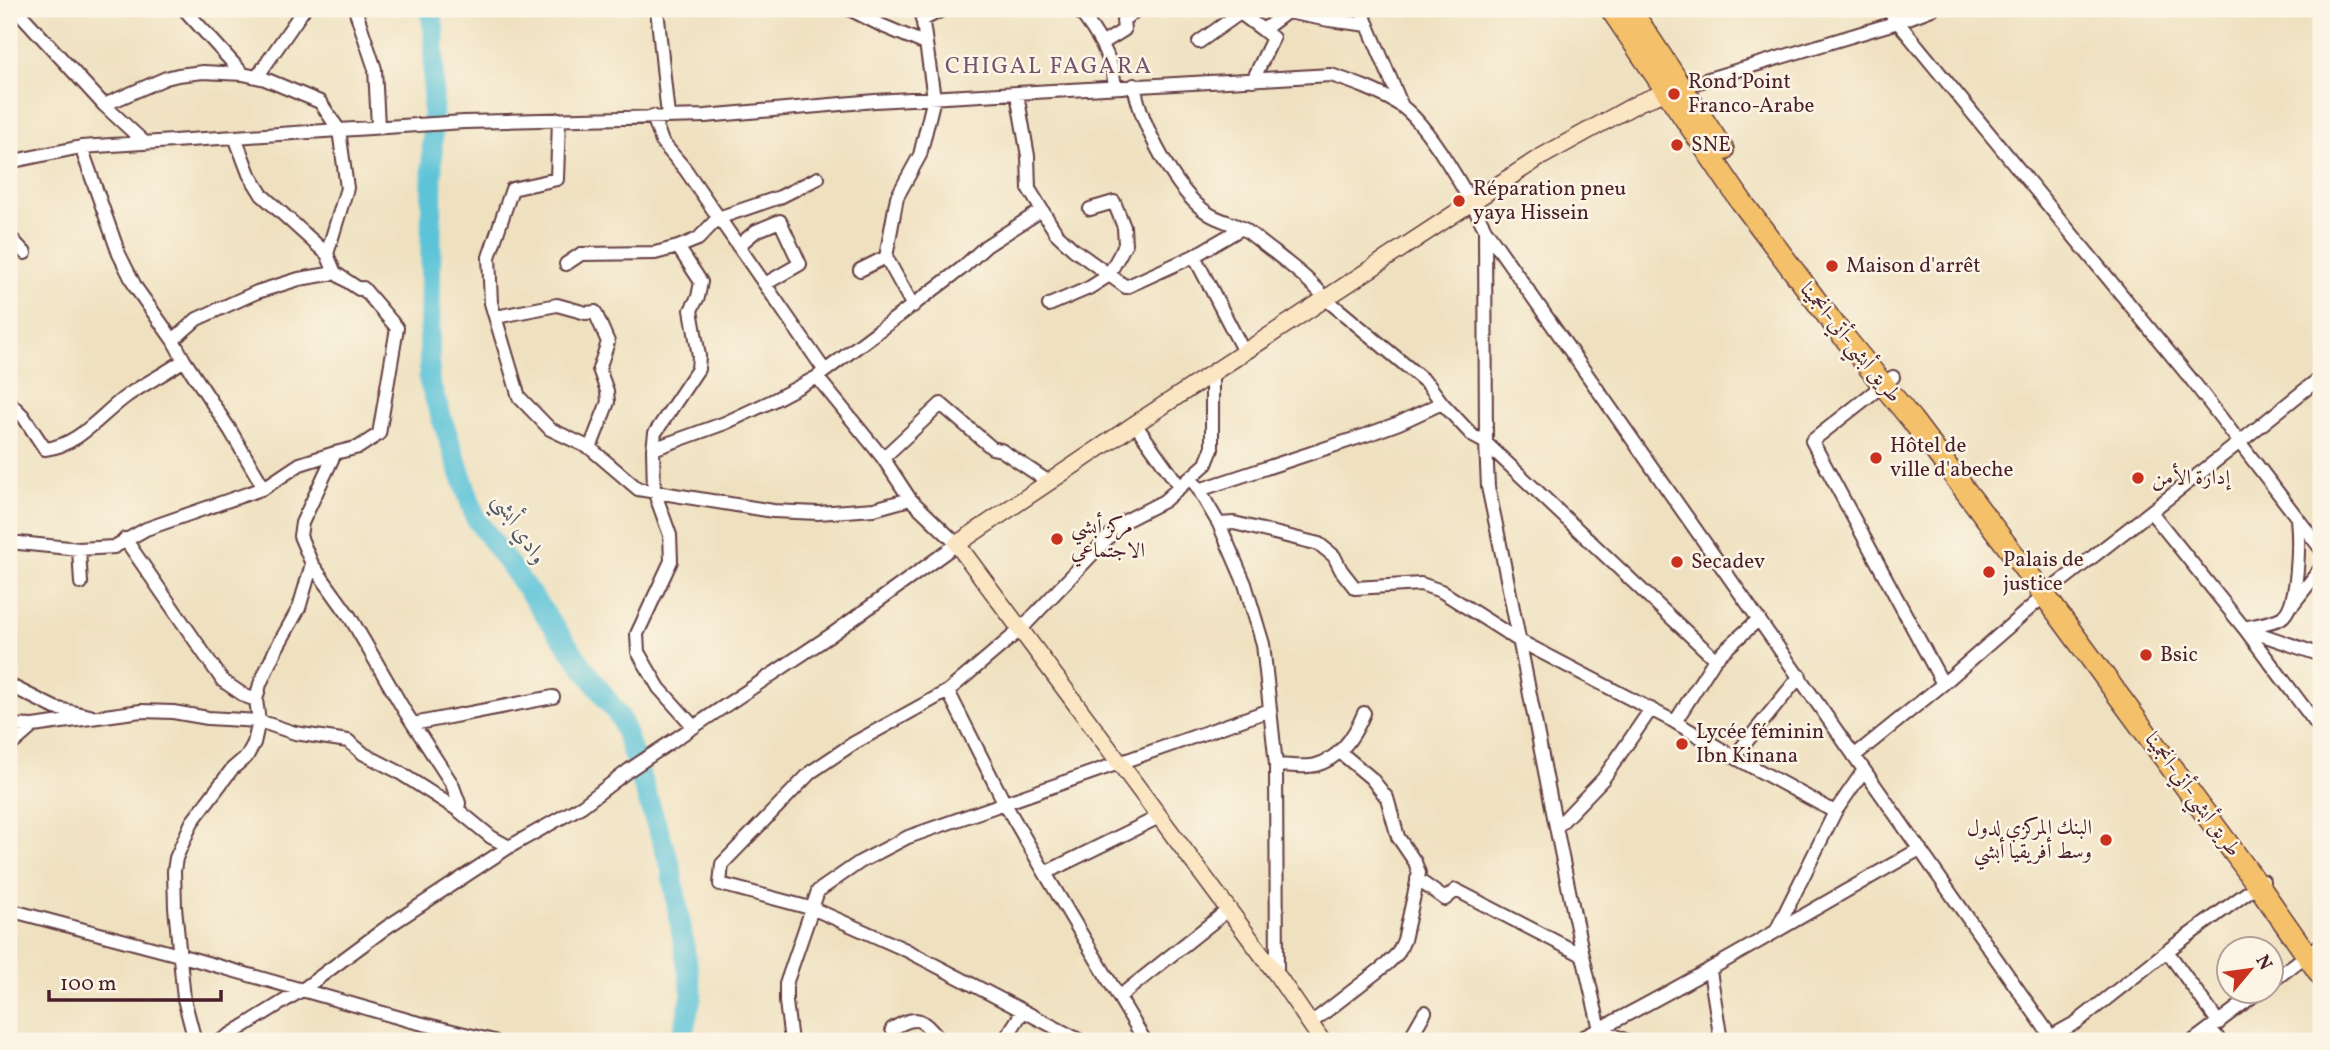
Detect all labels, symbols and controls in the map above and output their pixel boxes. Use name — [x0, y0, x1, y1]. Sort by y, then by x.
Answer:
district label: CHIGAL FAGARA — [945, 51, 1153, 83]
place label: Rond Point Franco-Arabe — [1688, 68, 1815, 121]
marker: Rond Point Franco-Arabe — [1666, 86, 1682, 102]
place label: SNE — [1691, 131, 1731, 160]
marker: SNE — [1669, 137, 1685, 153]
place label: Réparation pneu yaya Hissein — [1473, 175, 1626, 228]
marker: Réparation pneu yaya Hissein — [1451, 193, 1467, 209]
place label: Maison d'arrêt — [1846, 252, 1981, 281]
marker: Maison d'arrêt — [1824, 258, 1840, 274]
street label: طريق أبشي-أتي-انجمينا — [1789, 275, 1909, 412]
place label: Hôtel de ville d'abeche — [1890, 432, 2013, 485]
marker: Hôtel de ville d'abeche — [1868, 450, 1884, 466]
place label: إدارة الأمن — [2152, 462, 2231, 493]
marker: إدارة الأمن — [2130, 470, 2146, 486]
water label: وادي أبشي — [480, 486, 556, 574]
place label: مركز أبشي الاجتماعي — [1071, 511, 1145, 567]
marker: مركز أبشي الاجتماعي — [1049, 531, 1065, 547]
place label: Palais de justice — [2003, 546, 2084, 599]
place label: Secadev — [1691, 548, 1765, 577]
marker: Secadev — [1669, 554, 1685, 570]
marker: Palais de justice — [1981, 564, 1997, 580]
place label: Bsic — [2160, 641, 2198, 670]
marker: Bsic — [2138, 647, 2154, 663]
place label: Lycée féminin Ibn Kinana — [1696, 718, 1824, 771]
street label: طريق أبشي-أتي-انجمينا — [2134, 726, 2249, 866]
marker: Lycée féminin Ibn Kinana — [1674, 736, 1690, 752]
place label: البنك المركزي لدول وسط أفريقيا أبشي — [1967, 814, 2092, 871]
marker: البنك المركزي لدول وسط أفريقيا أبشي — [2098, 832, 2114, 848]
north arrow — [2214, 934, 2284, 1004]
text: N — [2248, 950, 2278, 975]
scale bar — [49, 959, 220, 1003]
text: 100 m — [60, 970, 117, 999]

